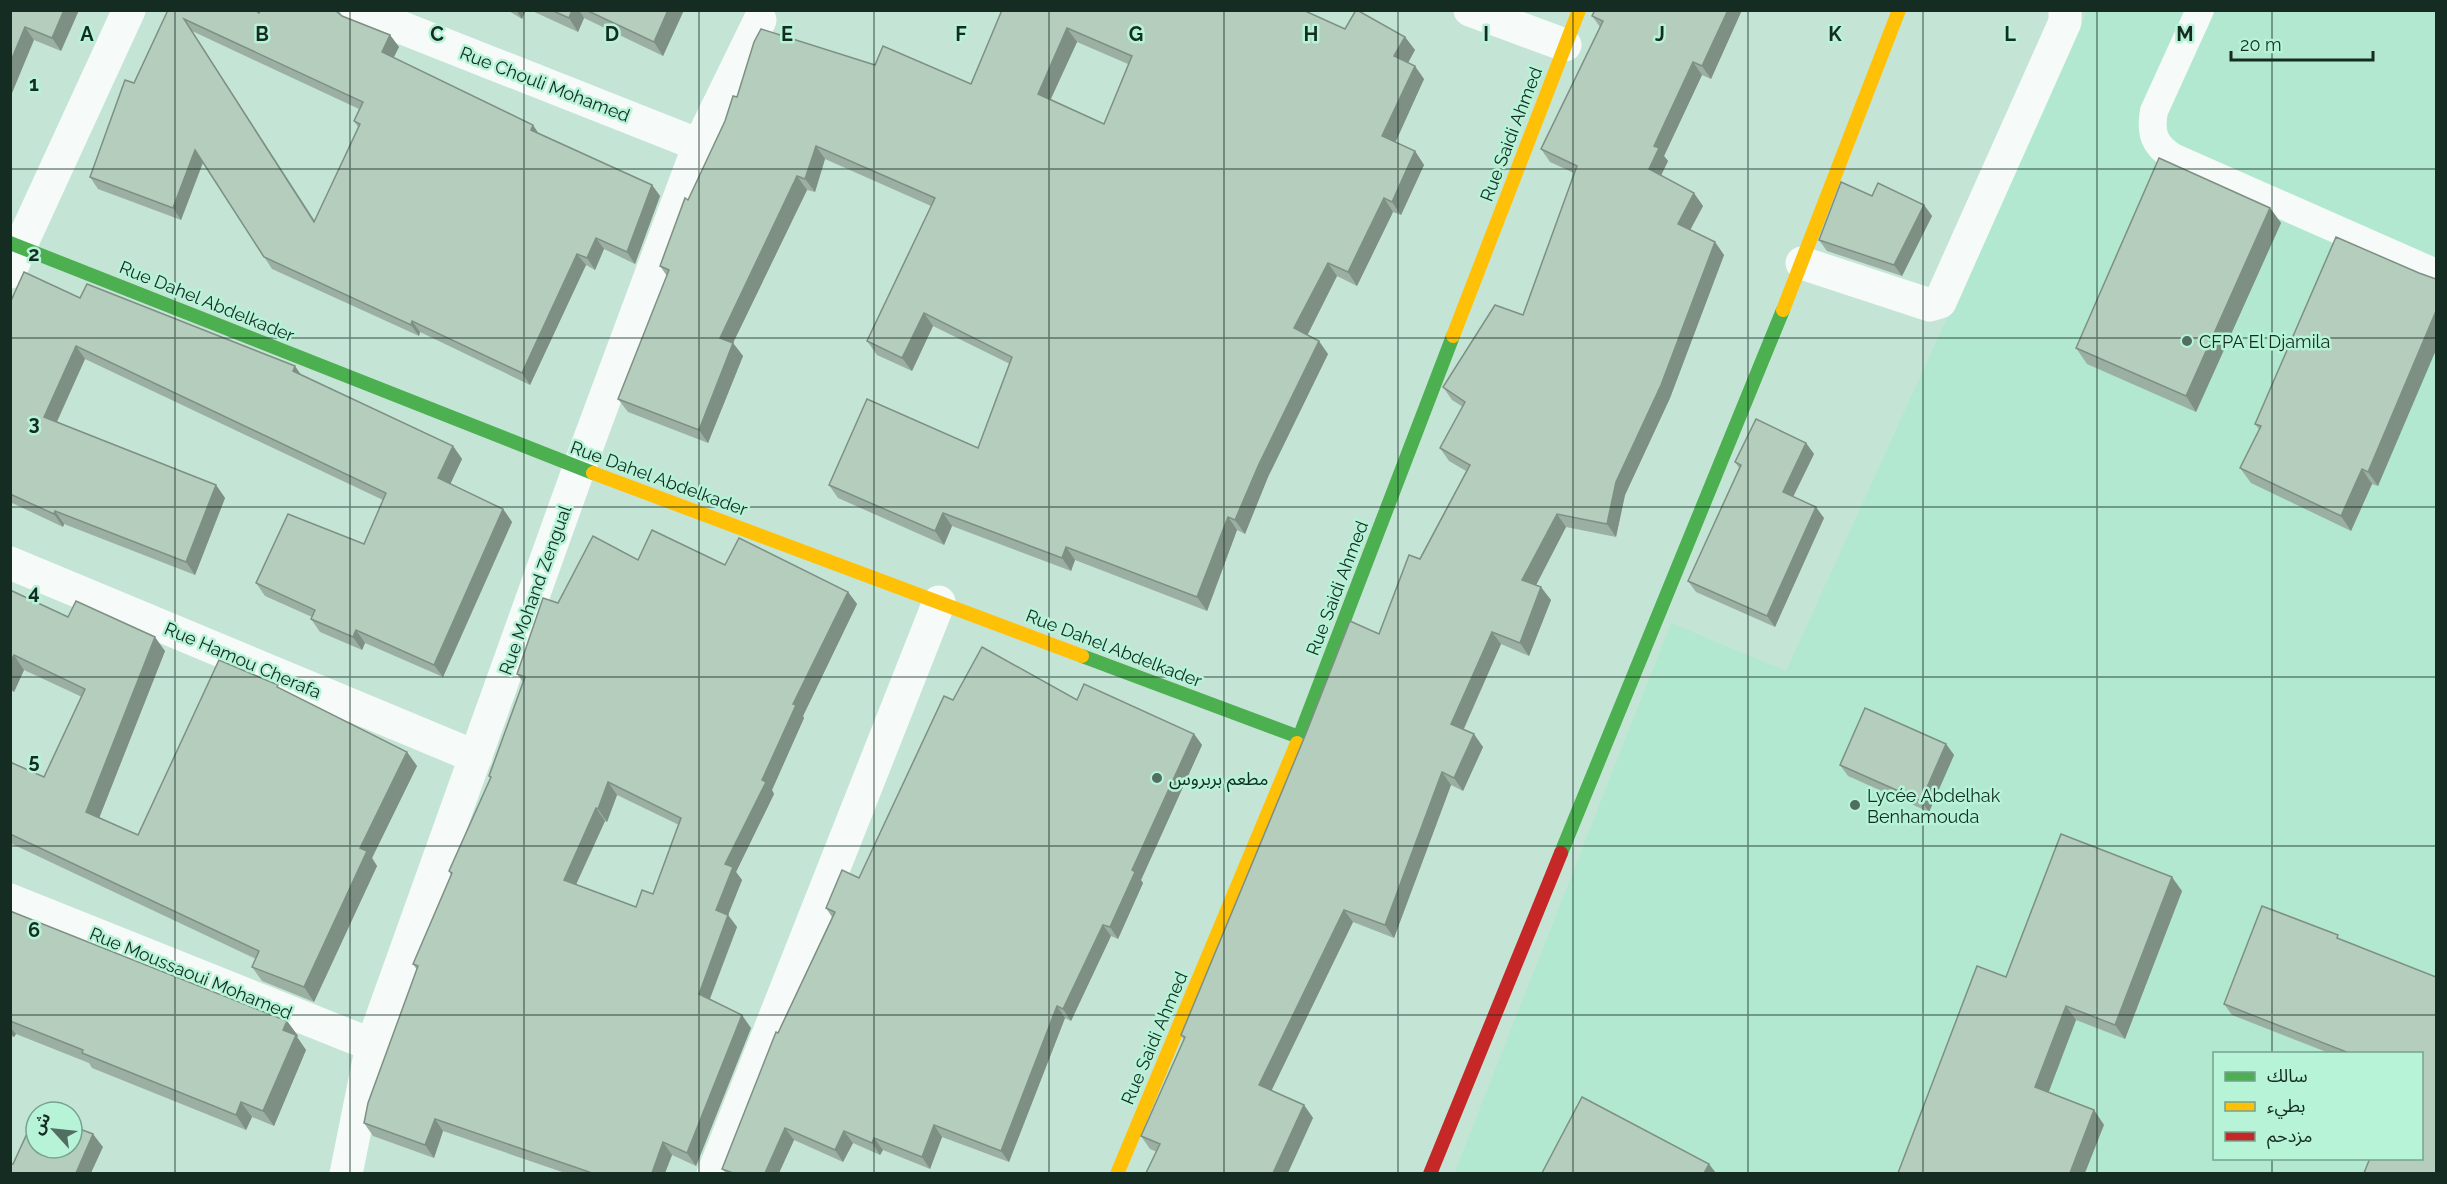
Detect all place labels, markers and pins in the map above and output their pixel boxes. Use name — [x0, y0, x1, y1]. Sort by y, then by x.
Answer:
place label: CFPA El Djamila — [2199, 331, 2330, 352]
marker: CFPA El Djamila — [2180, 334, 2194, 348]
place label: مطعم بربروس — [1169, 768, 1269, 792]
marker: مطعم بربروس — [1150, 771, 1164, 785]
place label: Lycée Abdelhak Benhamouda — [1867, 785, 2001, 827]
marker: Lycée Abdelhak Benhamouda — [1848, 798, 1862, 812]

